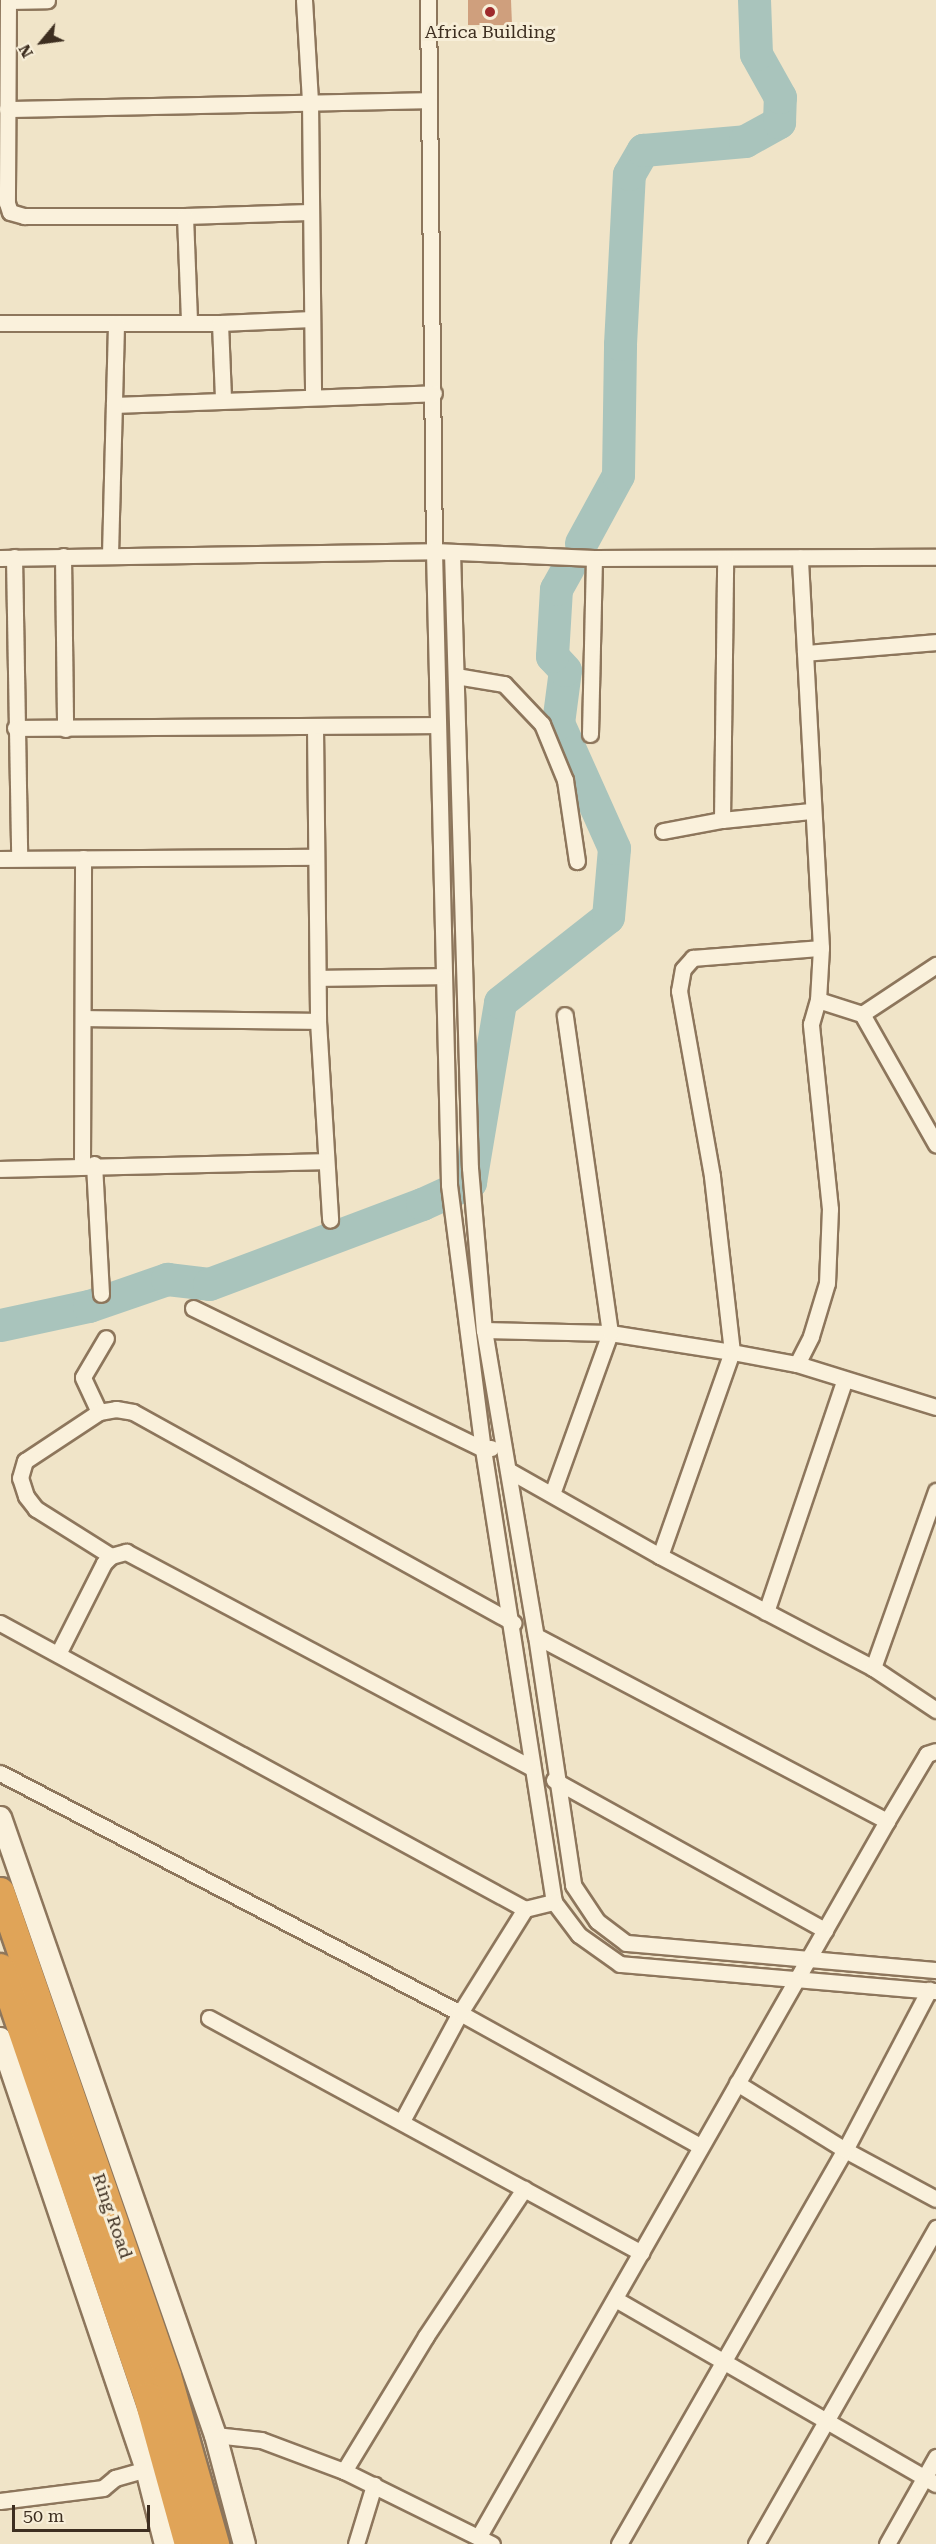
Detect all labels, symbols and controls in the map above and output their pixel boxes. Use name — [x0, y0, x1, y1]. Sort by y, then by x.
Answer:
marker: Africa Building — [483, 5, 497, 19]
north arrow — [12, 12, 72, 72]
place label: Africa Building — [425, 21, 555, 43]
text: N — [15, 41, 37, 61]
street label: Ring Road — [87, 2170, 137, 2262]
scale bar — [15, 2493, 153, 2531]
text: 50 m — [23, 2505, 64, 2526]

